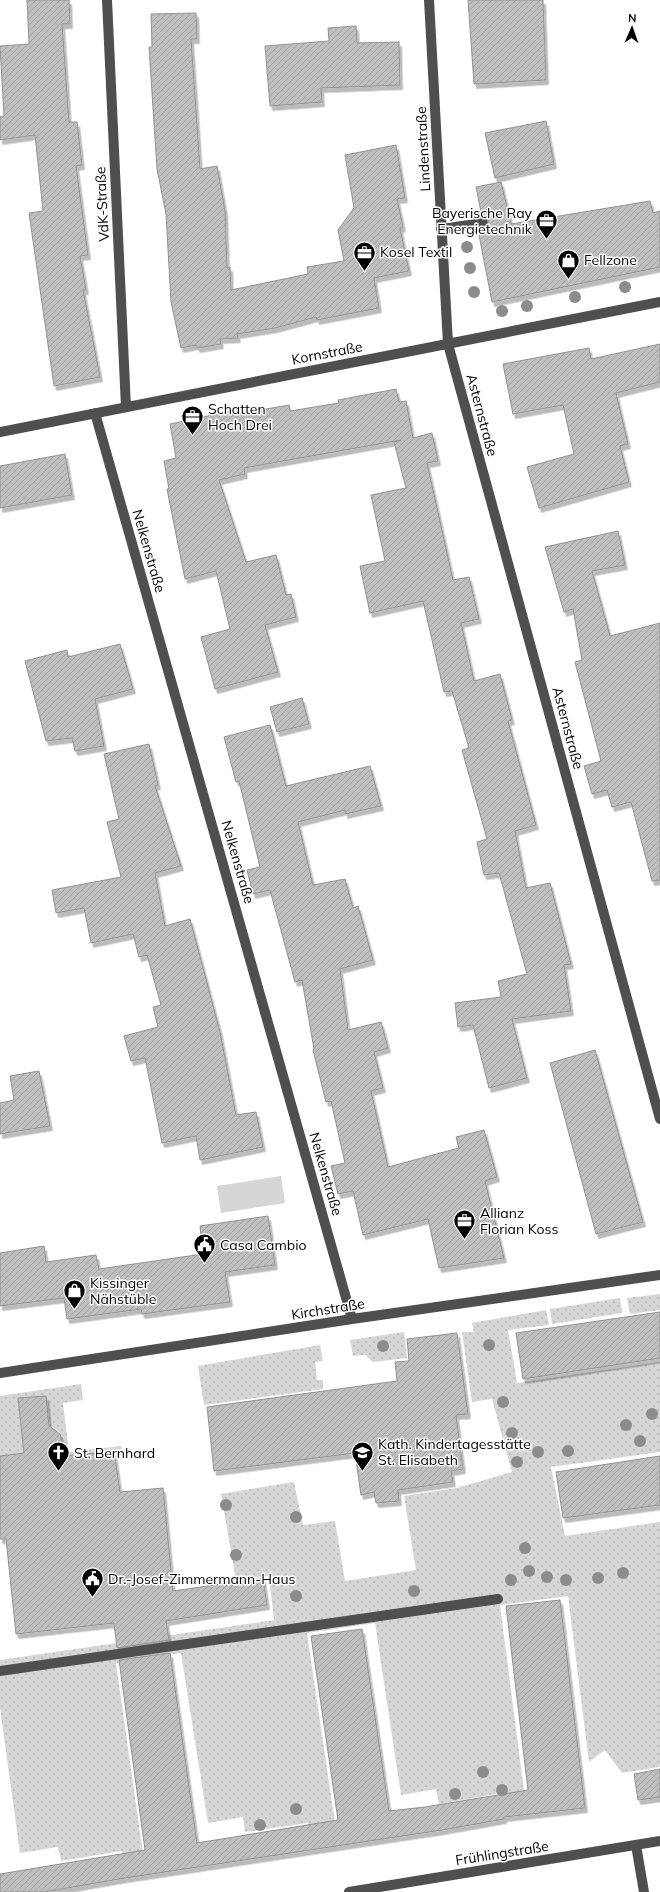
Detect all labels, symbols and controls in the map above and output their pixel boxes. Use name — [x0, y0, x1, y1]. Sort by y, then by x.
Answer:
north arrow — [612, 8, 652, 48]
text: N — [628, 11, 637, 25]
street label: Lindenstraße — [412, 106, 434, 192]
street label: VdK-Straße — [91, 166, 113, 242]
place label: Bayerische Ray Energietechnik — [432, 204, 533, 238]
office icon: Bayerische Ray Energietechnik — [534, 208, 560, 241]
office icon: Kosel Textil — [351, 239, 377, 272]
place label: Kosel Textil — [380, 243, 452, 261]
shop icon: Fellzone — [556, 247, 582, 280]
place label: Fellzone — [584, 251, 637, 269]
street label: Kornstraße — [290, 337, 364, 369]
street label: Asternstraße — [462, 372, 502, 458]
place label: Schatten Hoch Drei — [208, 400, 272, 434]
office icon: Schatten Hoch Drei — [179, 404, 205, 437]
street label: Nelkenstraße — [129, 507, 169, 595]
street label: Asternstraße — [548, 685, 588, 771]
street label: Nelkenstraße — [218, 818, 258, 906]
street label: Nelkenstraße — [306, 1130, 346, 1218]
place label: Allianz Florian Koss — [480, 1204, 559, 1238]
office icon: Allianz Florian Koss — [451, 1208, 477, 1241]
public building icon: Casa Cambio — [192, 1232, 218, 1265]
place label: Casa Cambio — [220, 1236, 307, 1254]
place label: Kissinger Nähstüble — [90, 1274, 156, 1308]
shop icon: Kissinger Nähstüble — [61, 1278, 87, 1311]
street label: Kirchstraße — [290, 1294, 366, 1324]
place label: Kath. Kindertagesstätte St. Elisabeth — [378, 1435, 531, 1469]
school or university icon: Kath. Kindertagesstätte St. Elisabeth — [350, 1439, 376, 1472]
church icon: St. Bernhard — [46, 1440, 72, 1473]
place label: St. Bernhard — [74, 1444, 155, 1462]
public building icon: Dr.-Josef-Zimmermann-Haus — [80, 1566, 106, 1599]
place label: Dr.-Josef-Zimmermann-Haus — [108, 1570, 295, 1588]
street label: Frühlingstraße — [454, 1837, 550, 1869]

